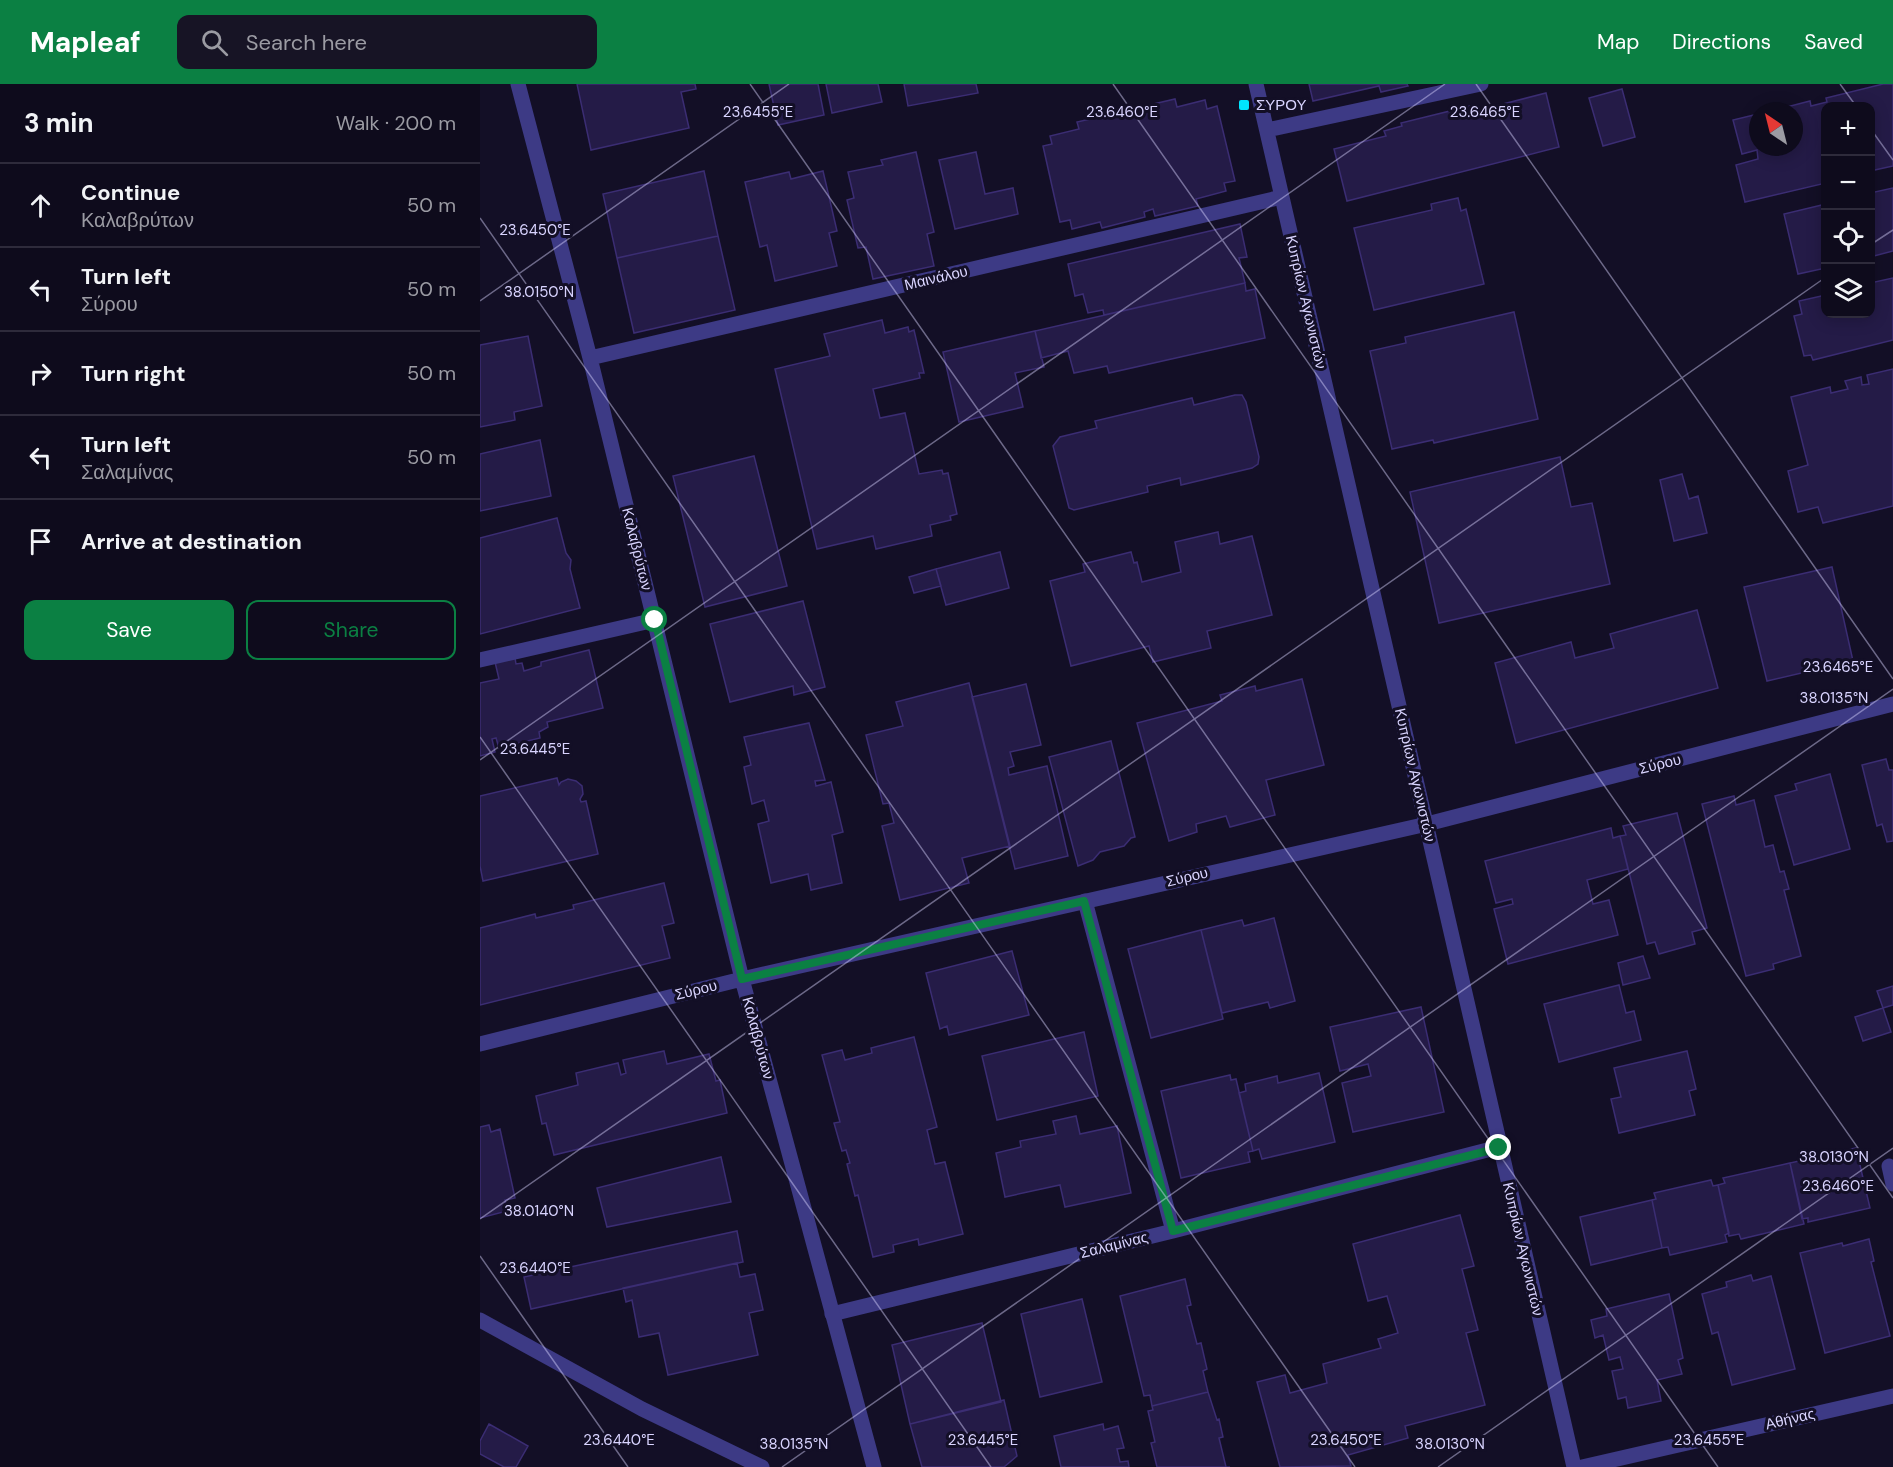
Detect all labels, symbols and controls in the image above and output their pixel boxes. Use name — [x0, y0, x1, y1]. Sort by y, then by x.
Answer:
search box — [177, 15, 597, 69]
text: Mapleaf — [30, 24, 141, 61]
icon: search — [198, 26, 231, 59]
text: Search here — [246, 28, 367, 57]
text: Map — [1597, 28, 1639, 56]
text: Directions — [1672, 28, 1771, 56]
text: Saved — [1804, 28, 1863, 56]
place label: ΣΥΡΟΥ — [1256, 95, 1306, 115]
marker: ΣΥΡΟΥ — [1237, 98, 1251, 112]
text: 23.6455°E — [723, 102, 793, 122]
text: 23.6460°E — [1086, 102, 1158, 122]
text: 23.6465°E — [1450, 102, 1520, 122]
north arrow — [1749, 102, 1803, 156]
map controls — [1821, 102, 1875, 318]
button: + — [1821, 102, 1875, 156]
text: 3 min — [24, 106, 93, 140]
text: Walk · 200 m — [336, 110, 456, 136]
button: − — [1821, 156, 1875, 210]
text: Continue — [81, 178, 180, 207]
icon: ahead — [24, 189, 57, 222]
text: 50 m — [407, 192, 456, 218]
text: Καλαβρύτων — [81, 207, 194, 233]
button: locate — [1821, 210, 1875, 264]
text: 23.6450°E — [499, 220, 571, 240]
street label: Κυπρίων Αγωνιστών — [1281, 233, 1331, 371]
street label: Μαινάλου — [902, 261, 970, 295]
text: Turn left — [81, 262, 171, 291]
button: layers — [1821, 264, 1875, 318]
icon: left — [24, 273, 57, 306]
text: 50 m — [407, 276, 456, 302]
text: 38.0150°N — [504, 282, 574, 302]
text: Σύρου — [81, 291, 138, 317]
icon: right — [24, 357, 57, 390]
text: Turn right — [81, 359, 186, 388]
text: 50 m — [407, 360, 456, 386]
text: Turn left — [81, 430, 171, 459]
icon: left — [24, 441, 57, 474]
text: 50 m — [407, 444, 456, 470]
text: Σαλαμίνας — [81, 459, 173, 485]
street label: Καλαβρύτων — [617, 505, 657, 593]
icon: arrive — [24, 525, 57, 558]
text: Arrive at destination — [81, 527, 302, 556]
button: Save — [24, 600, 234, 660]
button: Share — [246, 600, 456, 660]
route start — [641, 606, 667, 632]
text: 23.6465°E — [1803, 657, 1873, 677]
text: 38.0135°N — [1800, 688, 1868, 708]
street label: Κυπρίων Αγωνιστών — [1390, 706, 1440, 844]
text: 23.6445°E — [500, 739, 570, 759]
street label: Σύρου — [1637, 749, 1683, 779]
street label: Σύρου — [1164, 862, 1210, 892]
street label: Σύρου — [673, 975, 719, 1005]
street label: Καλαβρύτων — [737, 994, 779, 1082]
route end — [1485, 1134, 1511, 1160]
text: 38.0130°N — [1799, 1147, 1869, 1167]
text: 23.6460°E — [1802, 1176, 1874, 1196]
street label: Κυπρίων Αγωνιστών — [1498, 1180, 1548, 1318]
text: 38.0140°N — [504, 1201, 574, 1221]
street label: Σαλαμίνας — [1078, 1227, 1150, 1263]
text: 23.6440°E — [499, 1258, 571, 1278]
street label: Αθήνας — [1763, 1404, 1817, 1434]
text: 23.6440°E — [583, 1430, 655, 1450]
text: 23.6445°E — [948, 1430, 1018, 1450]
text: 23.6450°E — [1310, 1430, 1382, 1450]
text: 23.6455°E — [1674, 1430, 1744, 1450]
text: 38.0135°N — [760, 1434, 828, 1454]
text: 38.0130°N — [1415, 1434, 1485, 1454]

